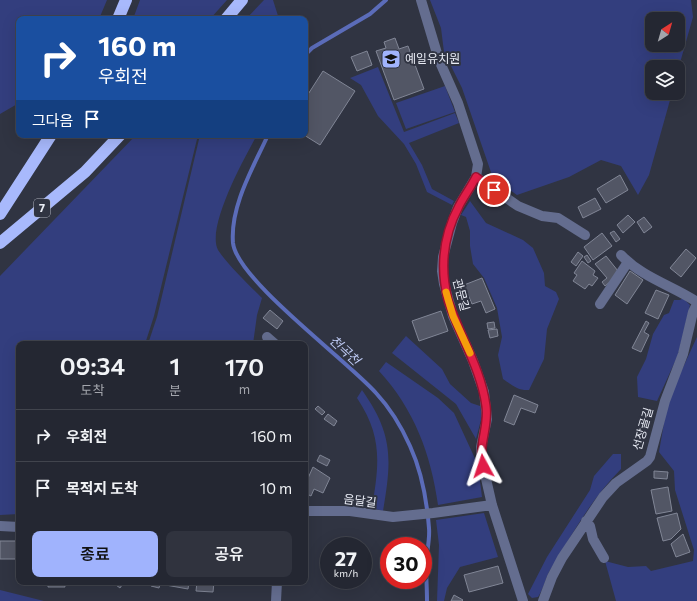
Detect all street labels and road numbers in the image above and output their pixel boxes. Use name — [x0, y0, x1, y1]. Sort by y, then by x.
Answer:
road number: 7 — [34, 199, 50, 217]
street label: 관문길 — [451, 277, 473, 313]
street label: 선장골길 — [629, 406, 655, 452]
street label: 음달길 — [343, 491, 377, 509]

